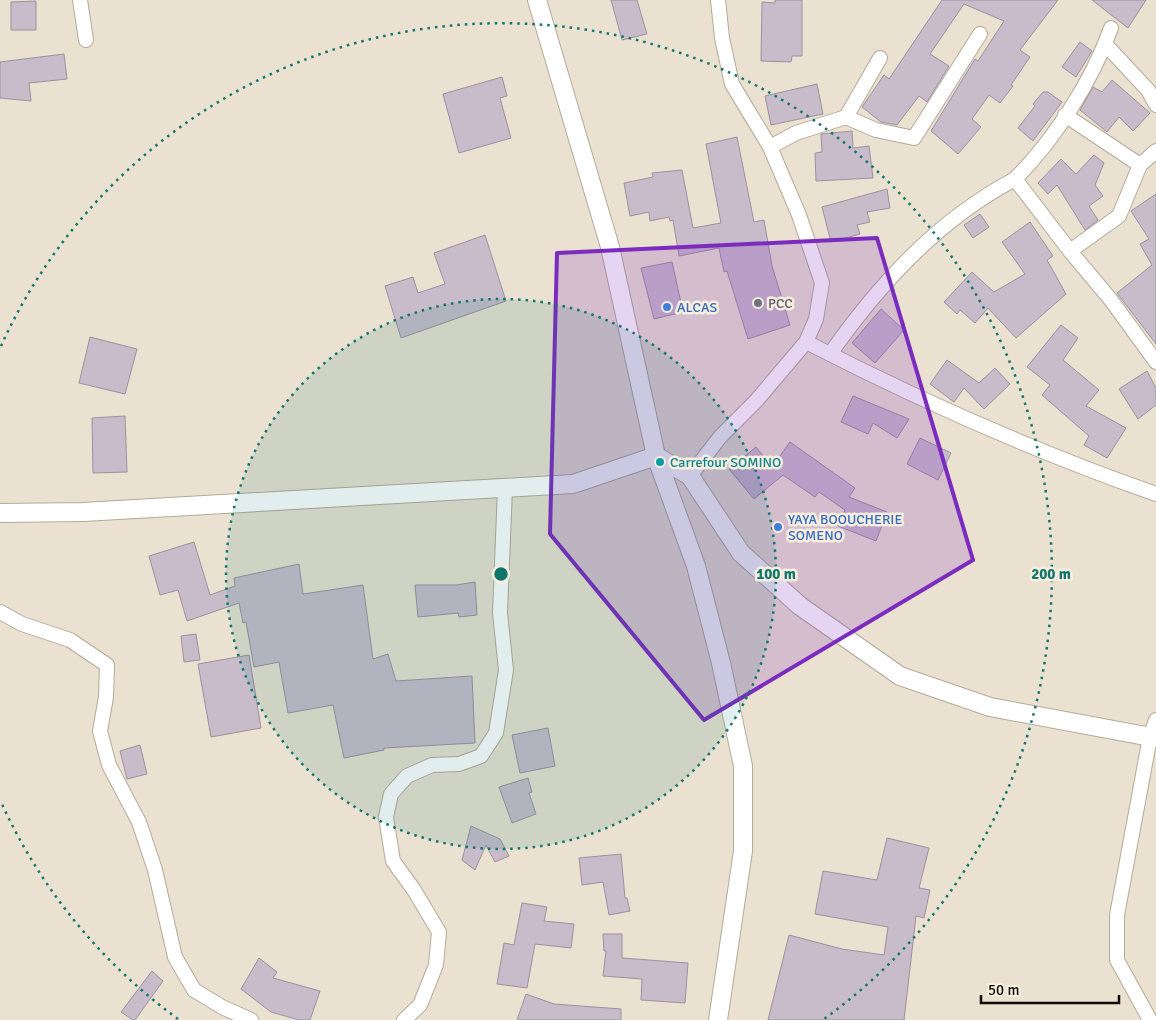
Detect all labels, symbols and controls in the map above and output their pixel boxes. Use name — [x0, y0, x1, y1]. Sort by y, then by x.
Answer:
place label: PCC — [768, 295, 793, 312]
marker: PCC — [752, 297, 764, 309]
place label: ALCAS — [677, 299, 717, 316]
marker: ALCAS — [661, 301, 673, 313]
place label: Carrefour SOMINO — [670, 454, 781, 471]
marker: Carrefour SOMINO — [654, 456, 666, 468]
place label: YAYA BOOUCHERIE SOMENO — [788, 511, 902, 544]
marker: YAYA BOOUCHERIE SOMENO — [772, 521, 784, 533]
centre of rings — [492, 565, 510, 583]
text: 100 m — [756, 565, 796, 583]
text: 200 m — [1031, 565, 1071, 583]
scale bar — [981, 972, 1118, 1004]
text: 50 m — [988, 981, 1019, 999]

